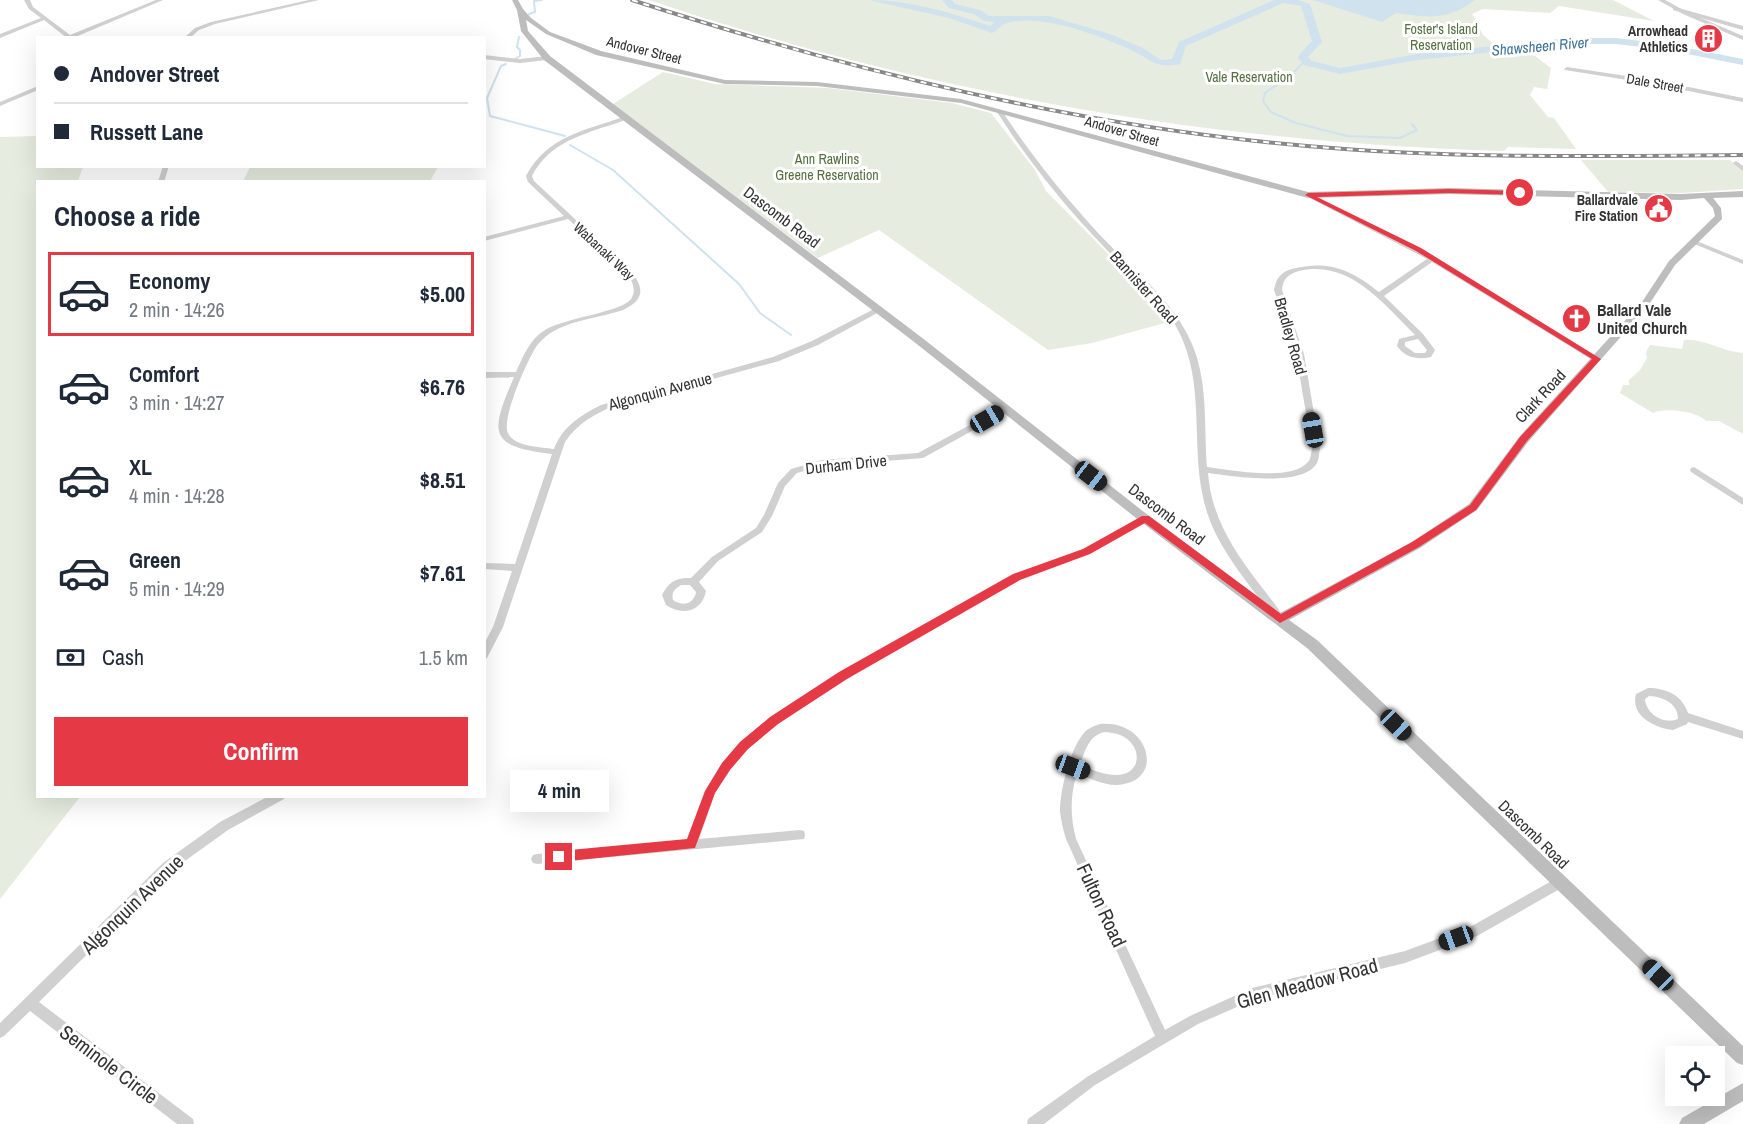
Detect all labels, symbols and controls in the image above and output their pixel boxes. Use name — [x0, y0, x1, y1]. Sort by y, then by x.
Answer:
park label: Foster's Island Reservation — [1404, 20, 1478, 54]
place label: Arrowhead Athletics — [1628, 22, 1688, 56]
building icon: Arrowhead Athletics — [1693, 23, 1725, 55]
water label: Shawsheen River — [1491, 31, 1590, 61]
street label: Andover Street — [604, 32, 683, 68]
text: Andover Street — [90, 59, 219, 89]
park label: Vale Reservation — [1205, 68, 1293, 86]
street label: Dale Street — [1625, 69, 1685, 97]
street label: Andover Street — [1082, 112, 1161, 150]
text: Russett Lane — [90, 117, 203, 147]
park label: Ann Rawlins Greene Reservation — [775, 150, 879, 184]
route start — [1506, 179, 1533, 206]
street label: Dascomb Road — [739, 181, 825, 253]
place label: Ballardvale Fire Station — [1575, 191, 1638, 225]
public building icon: Ballardvale Fire Station — [1643, 192, 1675, 224]
text: Choose a ride — [54, 198, 200, 234]
street label: Wabanaki Way — [570, 218, 638, 284]
street label: Bannister Road — [1105, 246, 1183, 328]
text: Economy — [129, 266, 210, 296]
icon: car — [57, 267, 111, 321]
text: $5.00 — [420, 279, 465, 309]
street label: Bradley Road — [1269, 295, 1313, 377]
text: 2 min · 14:26 — [129, 296, 225, 323]
place label: Ballard Vale United Church — [1597, 299, 1687, 339]
church icon: Ballard Vale United Church — [1560, 303, 1592, 335]
text: Comfort — [129, 359, 199, 389]
icon: car — [57, 360, 111, 414]
street label: Clark Road — [1510, 365, 1570, 427]
street label: Algonquin Avenue — [605, 367, 714, 416]
text: $6.76 — [420, 372, 465, 402]
text: 3 min · 14:27 — [129, 389, 225, 416]
car — [967, 402, 1007, 436]
car — [1301, 411, 1325, 449]
street label: Durham Drive — [804, 449, 888, 479]
text: XL — [129, 452, 152, 482]
icon: car — [57, 453, 111, 507]
car — [1071, 458, 1111, 494]
text: $8.51 — [420, 465, 465, 495]
street label: Dascomb Road — [1124, 478, 1210, 550]
text: 4 min · 14:28 — [129, 482, 225, 509]
text: Green — [129, 545, 181, 575]
icon: car — [57, 546, 111, 600]
text: $7.61 — [420, 558, 465, 588]
text: 5 min · 14:29 — [129, 575, 225, 602]
icon: cash — [54, 641, 87, 674]
text: Cash — [102, 642, 144, 672]
text: 1.5 km — [419, 644, 468, 671]
car — [1377, 706, 1415, 744]
button: Confirm — [54, 717, 468, 786]
car — [1053, 752, 1093, 782]
callout: 4 min — [510, 770, 608, 812]
text: 4 min — [538, 777, 581, 804]
street label: Dascomb Road — [1494, 795, 1574, 873]
route end — [545, 843, 572, 870]
street label: Algonquin Avenue — [74, 848, 189, 961]
street label: Fulton Road — [1071, 859, 1133, 951]
car — [1436, 923, 1476, 953]
street label: Glen Meadow Road — [1233, 951, 1381, 1015]
car — [1639, 956, 1677, 994]
street label: Seminole Circle — [54, 1018, 164, 1110]
map controls — [1665, 1046, 1725, 1106]
button: locate — [1665, 1046, 1725, 1106]

